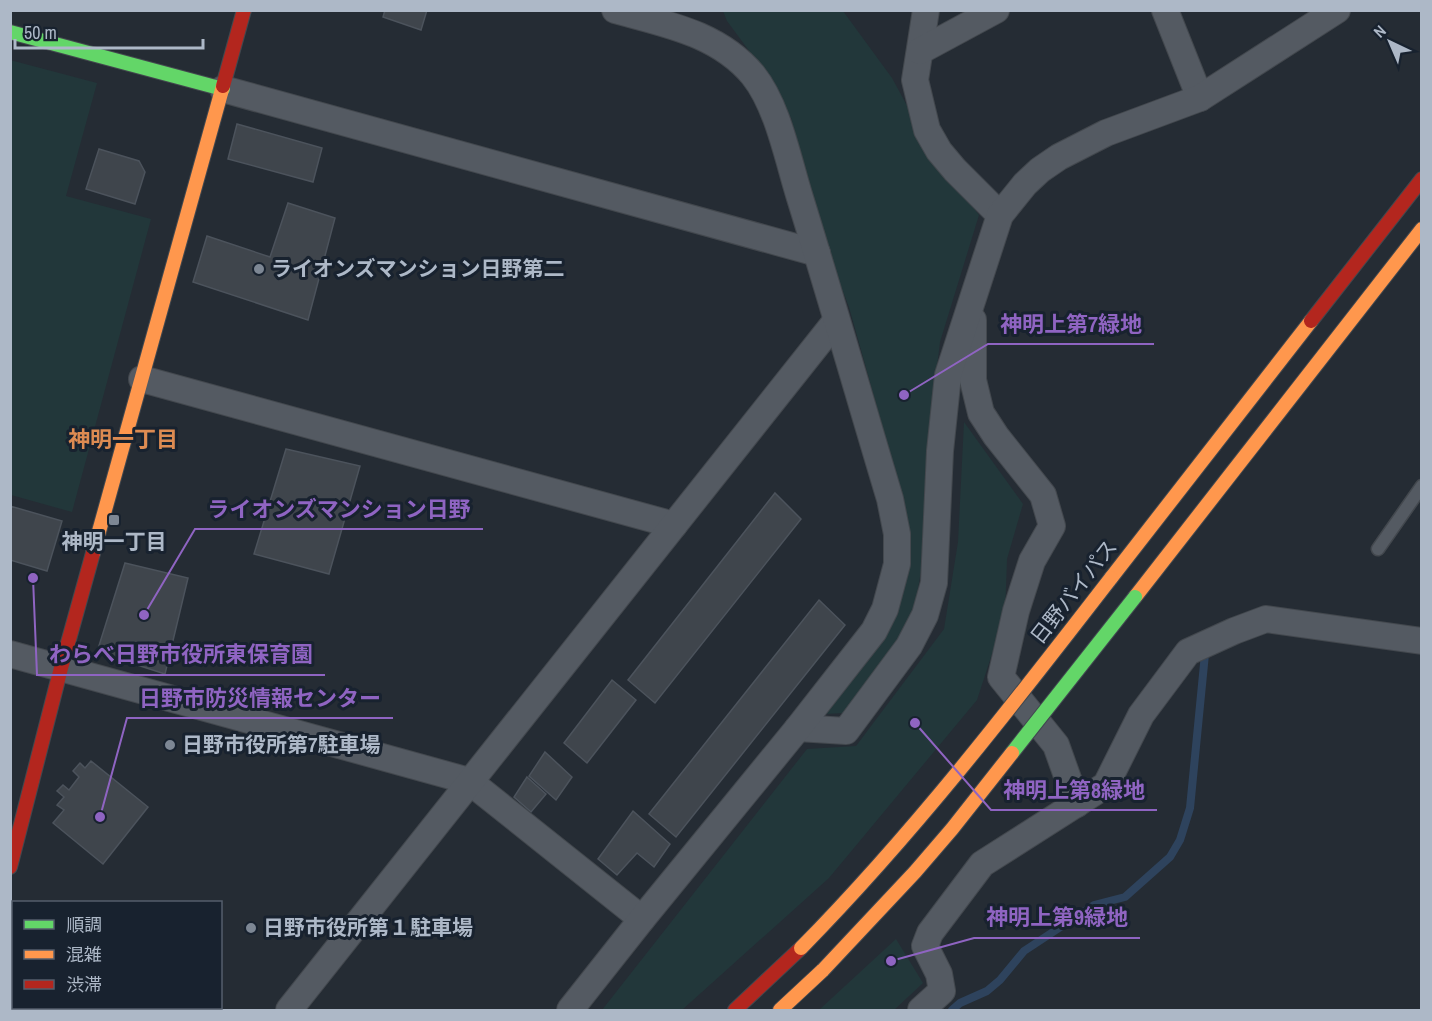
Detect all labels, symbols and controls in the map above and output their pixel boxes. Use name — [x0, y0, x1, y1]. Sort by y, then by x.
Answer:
scale bar — [15, 12, 202, 50]
north arrow — [1360, 12, 1420, 72]
text: 50 m — [24, 20, 57, 45]
text: N — [1369, 20, 1391, 42]
place label: ライオンズマンション日野第二 — [271, 254, 565, 283]
marker: ライオンズマンション日野第二 — [252, 262, 266, 276]
callout: 神明上第7緑地 — [988, 304, 1154, 344]
text: 神明上第7緑地 — [1000, 309, 1142, 339]
district label: 神明一丁目 — [68, 424, 178, 454]
callout: ライオンズマンション日野 — [195, 489, 483, 529]
text: ライオンズマンション日野 — [207, 494, 471, 524]
marker: 神明一丁目 — [107, 513, 121, 527]
place label: 神明一丁目 — [62, 527, 167, 556]
street label: 日野バイパス — [1024, 533, 1124, 650]
callout: わらべ日野市役所東保育園 — [37, 635, 325, 675]
text: わらべ日野市役所東保育園 — [49, 639, 313, 669]
callout: 日野市防災情報センター — [127, 678, 393, 718]
text: 日野市防災情報センター — [139, 683, 381, 713]
place label: 日野市役所第7駐車場 — [182, 730, 381, 759]
marker: 日野市役所第7駐車場 — [163, 738, 177, 752]
callout: 神明上第8緑地 — [991, 770, 1157, 810]
text: 神明上第8緑地 — [1003, 775, 1145, 805]
callout: 神明上第9緑地 — [974, 898, 1140, 938]
legend — [12, 901, 222, 1009]
text: 神明上第9緑地 — [986, 902, 1128, 932]
text: 順調 — [66, 912, 102, 937]
place label: 日野市役所第１駐車場 — [263, 913, 473, 942]
marker: 日野市役所第１駐車場 — [244, 921, 258, 935]
text: 混雑 — [66, 942, 102, 967]
text: 渋滞 — [66, 972, 102, 997]

